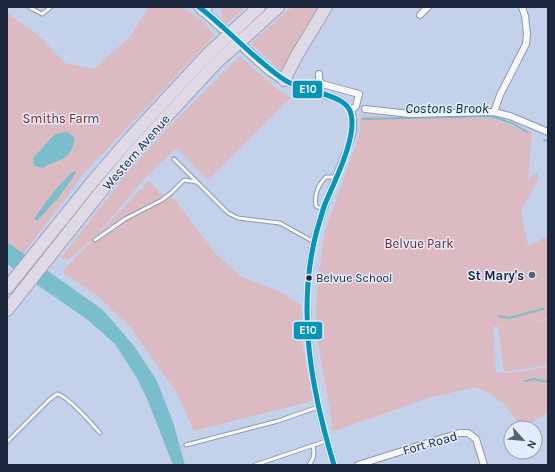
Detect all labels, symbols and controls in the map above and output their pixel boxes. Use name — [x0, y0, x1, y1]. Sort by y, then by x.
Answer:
line badge: E10 — [292, 80, 323, 99]
text: E10 — [299, 83, 317, 96]
water label: Costons Brook — [405, 100, 490, 117]
park label: Smiths Farm — [22, 111, 100, 126]
street label: Western Avenue — [99, 111, 173, 193]
park label: Belvue Park — [385, 236, 453, 251]
place label: St Mary's — [467, 268, 524, 283]
marker: St Mary's — [527, 270, 537, 280]
place label: Belvue School — [316, 271, 392, 285]
marker: Belvue School — [304, 273, 314, 283]
line badge: E10 — [293, 321, 323, 340]
text: E10 — [299, 324, 317, 337]
north arrow — [503, 420, 543, 460]
street label: Fort Road — [401, 428, 459, 458]
text: N — [524, 438, 539, 451]

